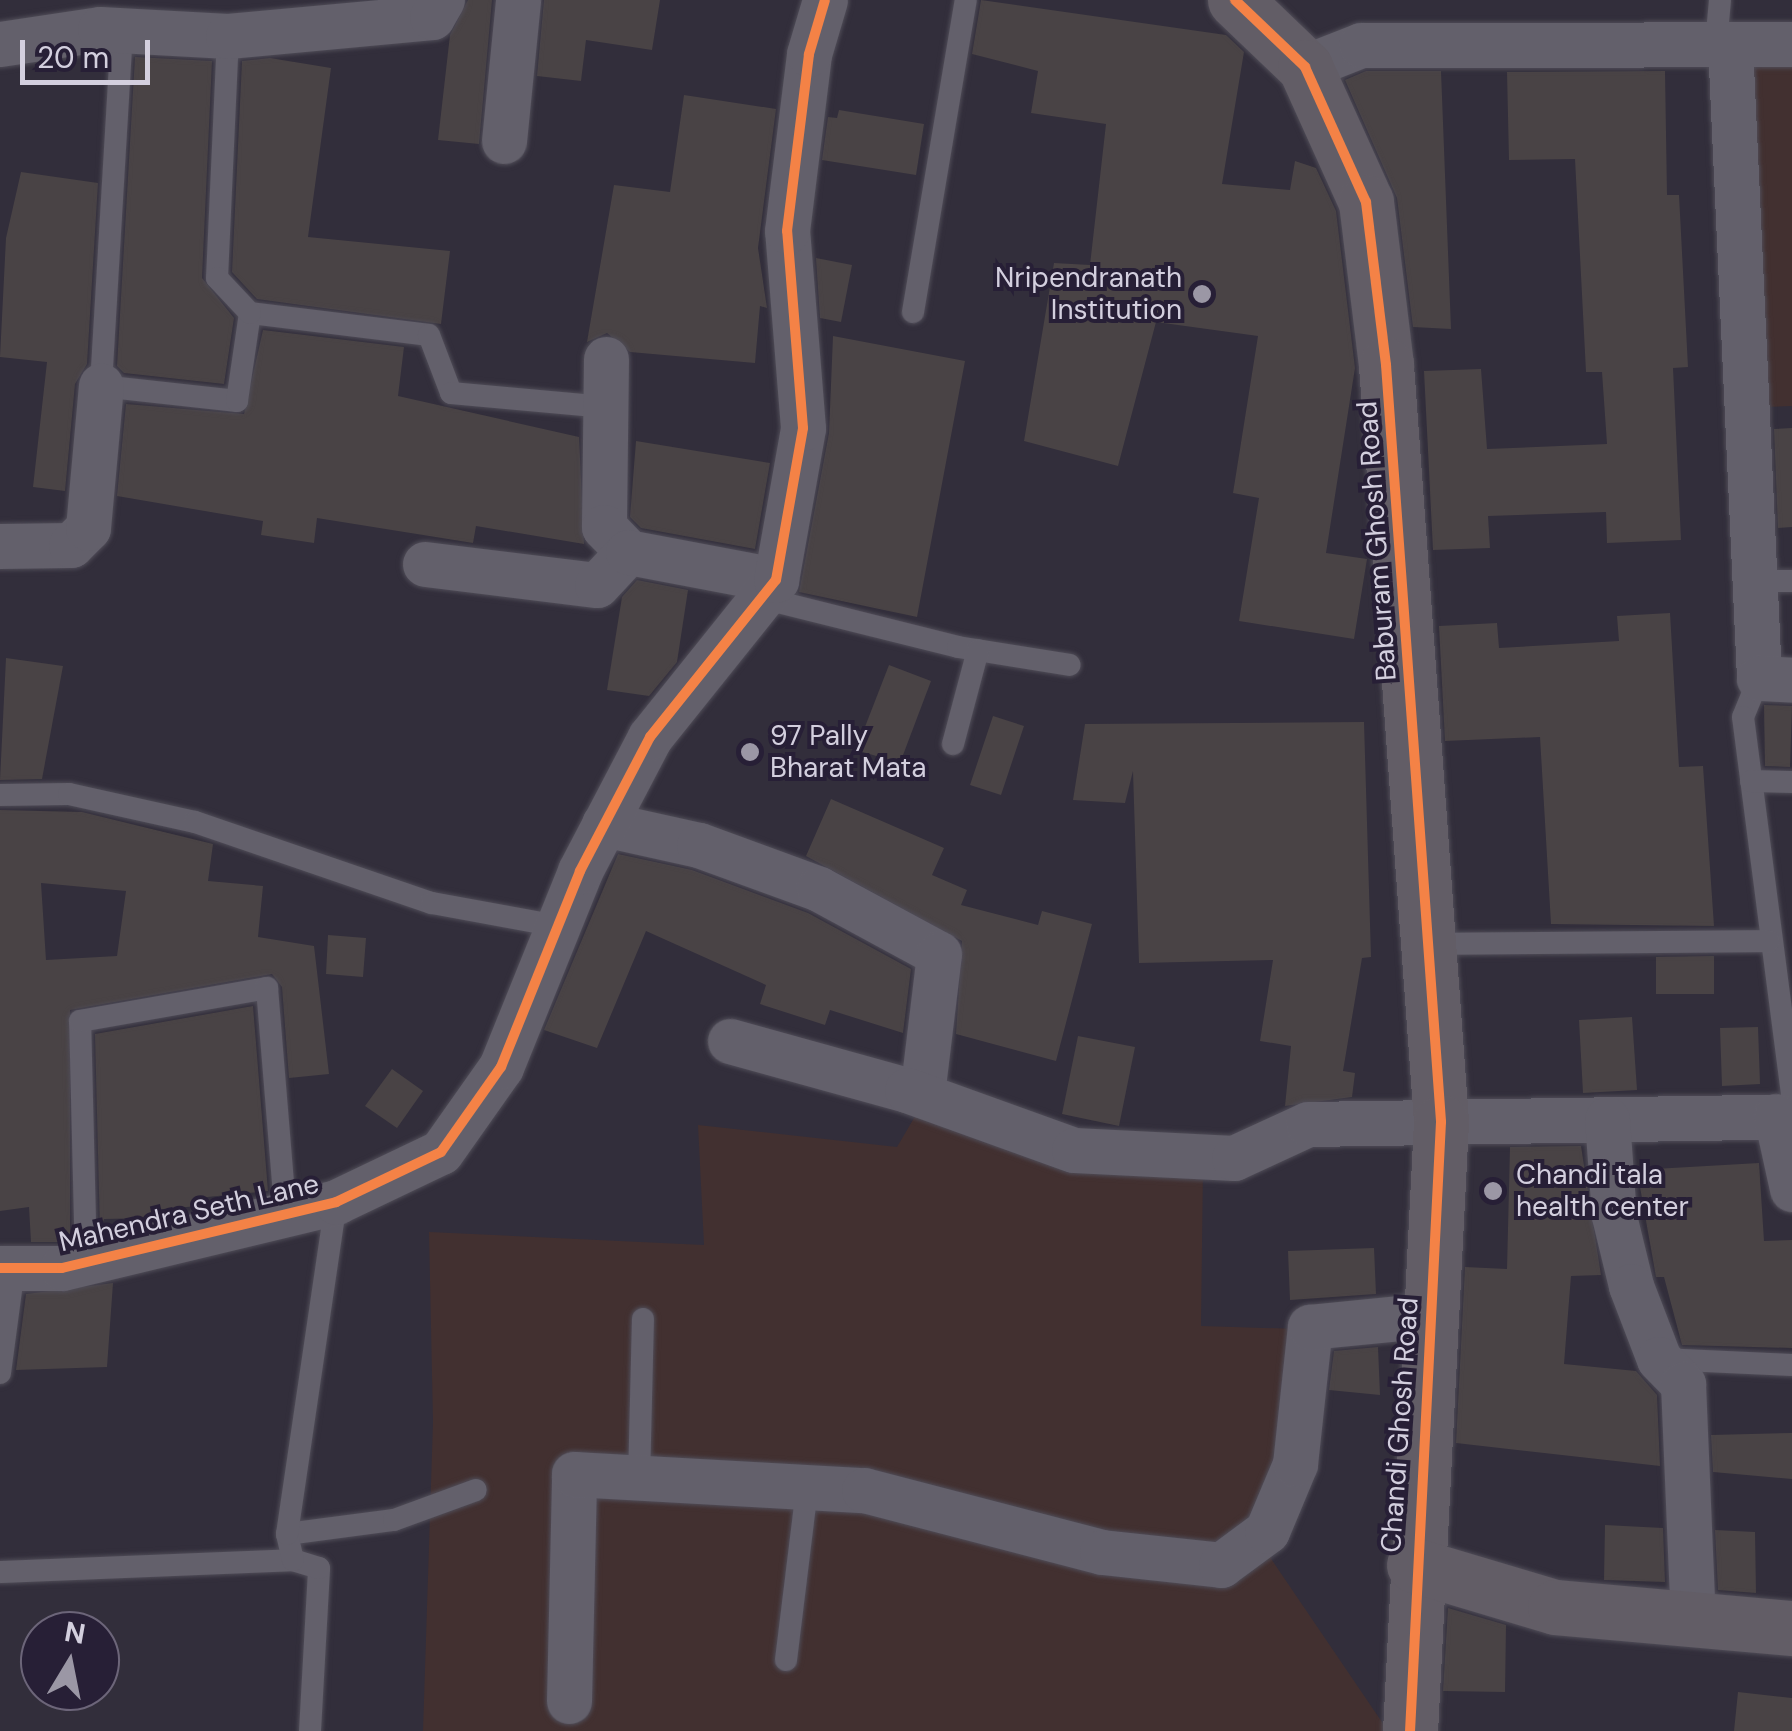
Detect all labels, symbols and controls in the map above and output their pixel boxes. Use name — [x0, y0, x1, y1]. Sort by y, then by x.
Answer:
scale bar — [25, 20, 155, 82]
text: 20 m — [37, 38, 109, 77]
place label: Nripendranath Institution — [995, 261, 1182, 327]
marker: Nripendranath Institution — [1191, 283, 1213, 305]
street label: Baburam Ghosh Road — [1350, 400, 1404, 682]
place label: 97 Pally Bharat Mata — [770, 719, 926, 785]
marker: 97 Pally Bharat Mata — [739, 741, 761, 763]
place label: Chandi tala health center — [1516, 1158, 1689, 1224]
street label: Mahendra Seth Lane — [56, 1167, 322, 1259]
marker: Chandi tala health center — [1480, 1178, 1506, 1204]
street label: Chandi Ghosh Road — [1374, 1296, 1426, 1554]
north arrow — [20, 1611, 120, 1711]
text: N — [62, 1613, 88, 1653]

